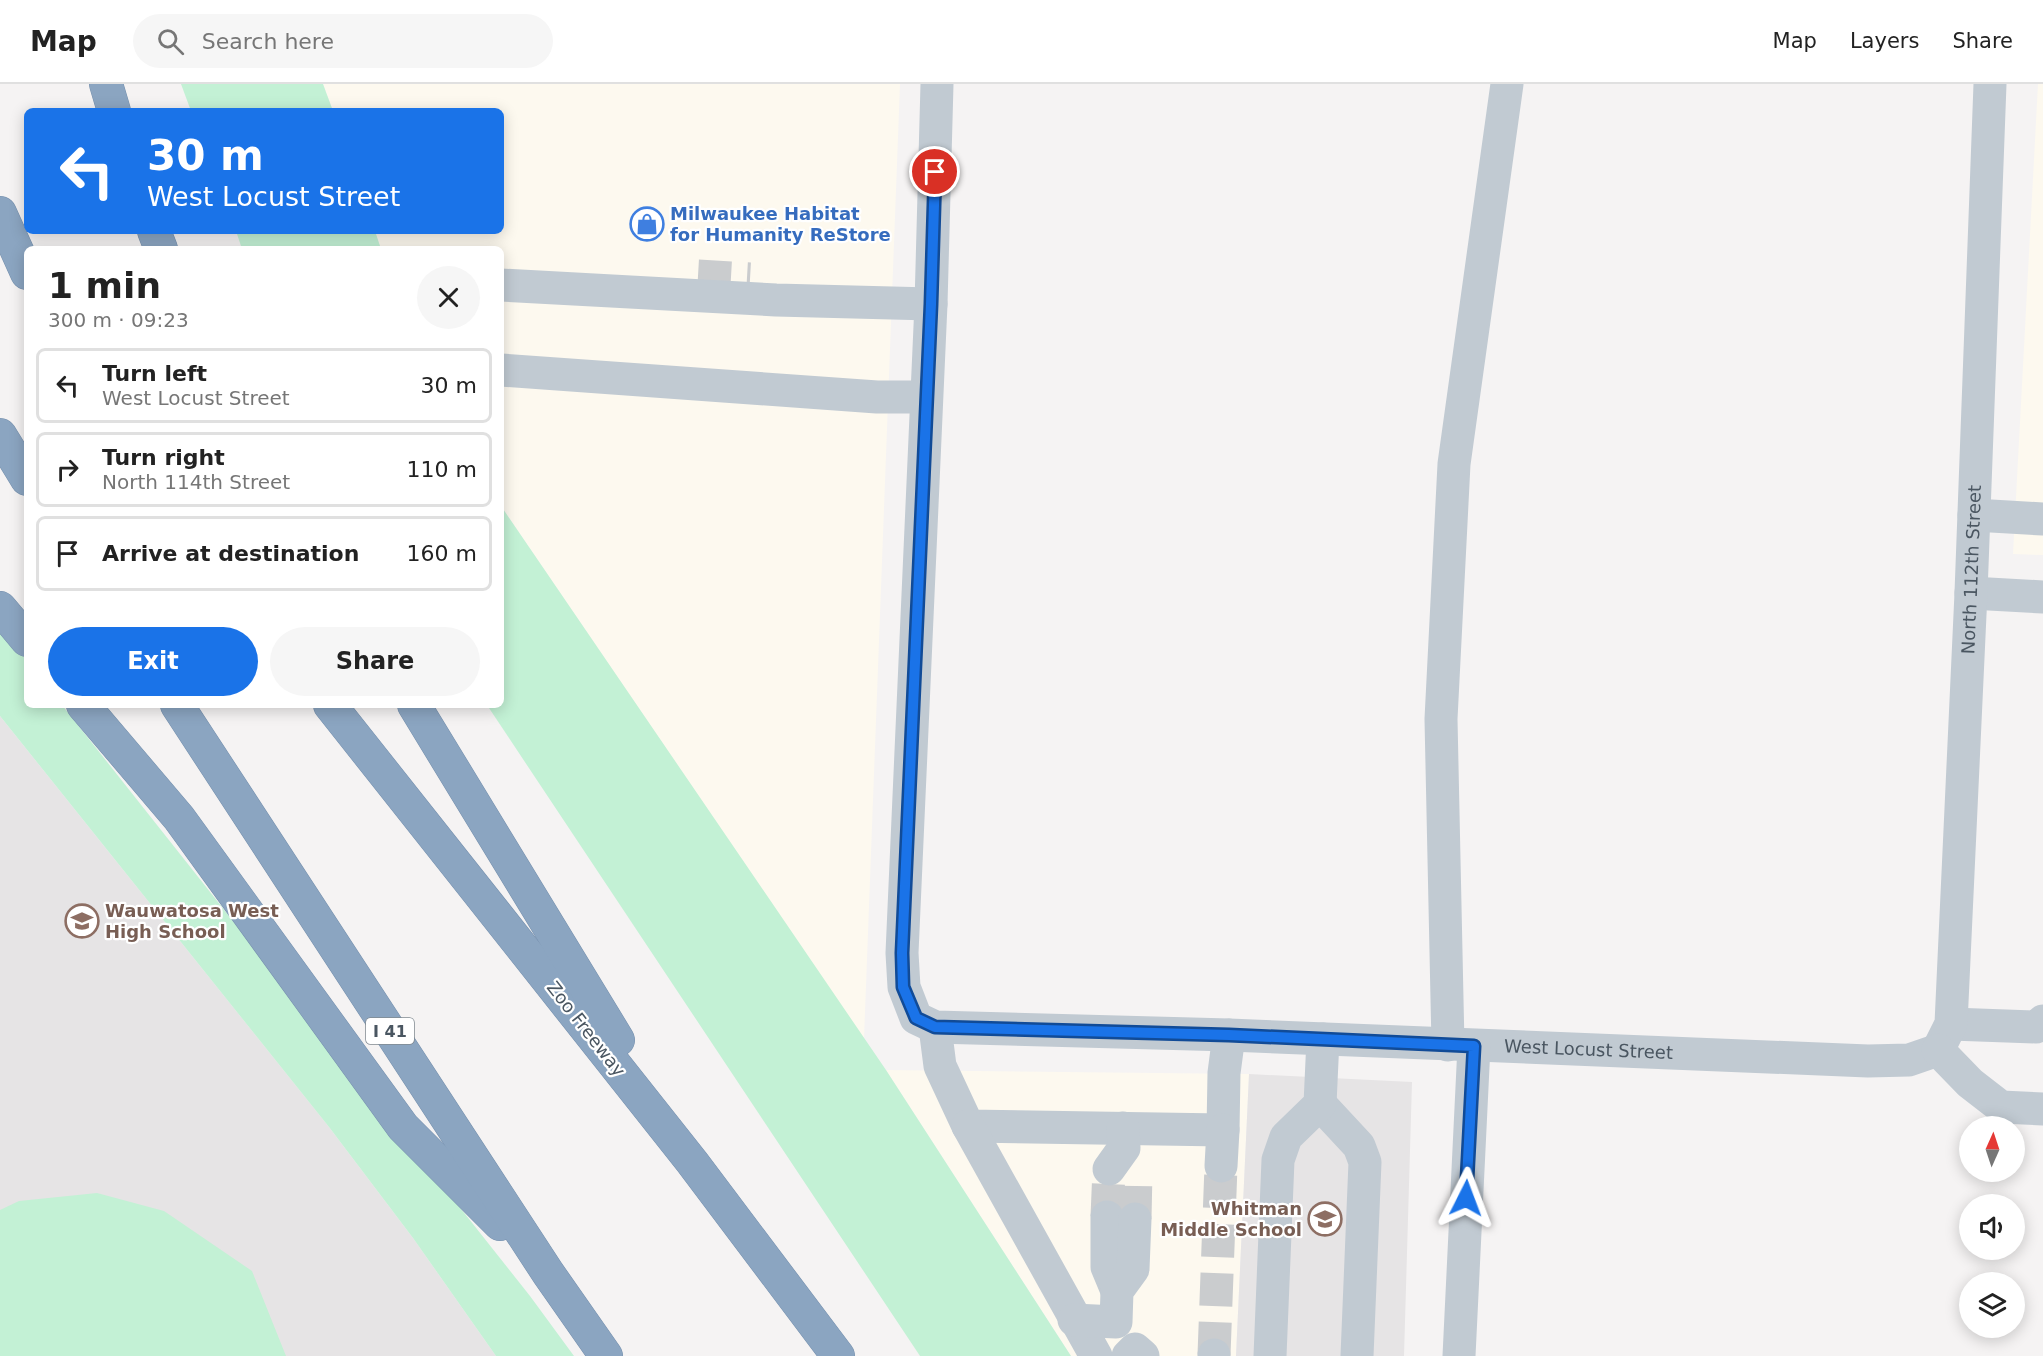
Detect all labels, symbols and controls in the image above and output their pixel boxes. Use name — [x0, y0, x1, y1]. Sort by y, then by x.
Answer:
search box — [133, 14, 553, 68]
text: Map — [30, 25, 97, 58]
icon: search — [154, 25, 187, 58]
text: Search here — [202, 29, 334, 54]
text: Map — [1773, 29, 1817, 53]
text: Layers — [1850, 29, 1919, 53]
text: Share — [1952, 29, 2013, 53]
text: 30 m — [147, 131, 264, 180]
icon: left — [48, 132, 126, 210]
pin — [909, 146, 960, 197]
icon: arrive — [918, 155, 951, 188]
text: West Locust Street — [147, 181, 400, 212]
place label: Milwaukee Habitat for Humanity ReStore — [670, 203, 891, 245]
shop icon: Milwaukee Habitat for Humanity ReStore — [629, 206, 665, 242]
text: 1 min — [48, 265, 161, 306]
button: close — [417, 266, 480, 329]
text: 300 m · 09:23 — [48, 308, 189, 332]
text: Turn left — [102, 361, 207, 386]
icon: left — [51, 369, 84, 402]
text: 30 m — [421, 373, 477, 398]
text: West Locust Street — [102, 386, 290, 410]
text: Turn right — [102, 445, 225, 470]
icon: right — [51, 453, 84, 486]
text: 110 m — [407, 457, 477, 482]
text: North 114th Street — [102, 470, 290, 494]
street label: North 112th Street — [1957, 484, 1985, 655]
icon: arrive — [51, 537, 84, 570]
text: Arrive at destination — [102, 541, 359, 566]
text: 160 m — [407, 541, 477, 566]
button: Exit — [48, 627, 258, 696]
button: Share — [270, 627, 480, 696]
place label: Wauwatosa West High School — [105, 900, 279, 942]
school or university icon: Wauwatosa West High School — [64, 903, 100, 939]
street label: Zoo Freeway — [543, 977, 630, 1081]
road number: I 41 — [366, 1018, 414, 1044]
street label: West Locust Street — [1504, 1035, 1673, 1063]
north arrow — [1959, 1116, 2025, 1182]
map controls — [1959, 1116, 2025, 1338]
position arrow — [1434, 1166, 1498, 1230]
button: sound — [1959, 1194, 2025, 1260]
place label: Whitman Middle School — [1160, 1198, 1302, 1240]
school or university icon: Whitman Middle School — [1307, 1201, 1343, 1237]
button: layers — [1959, 1272, 2025, 1338]

